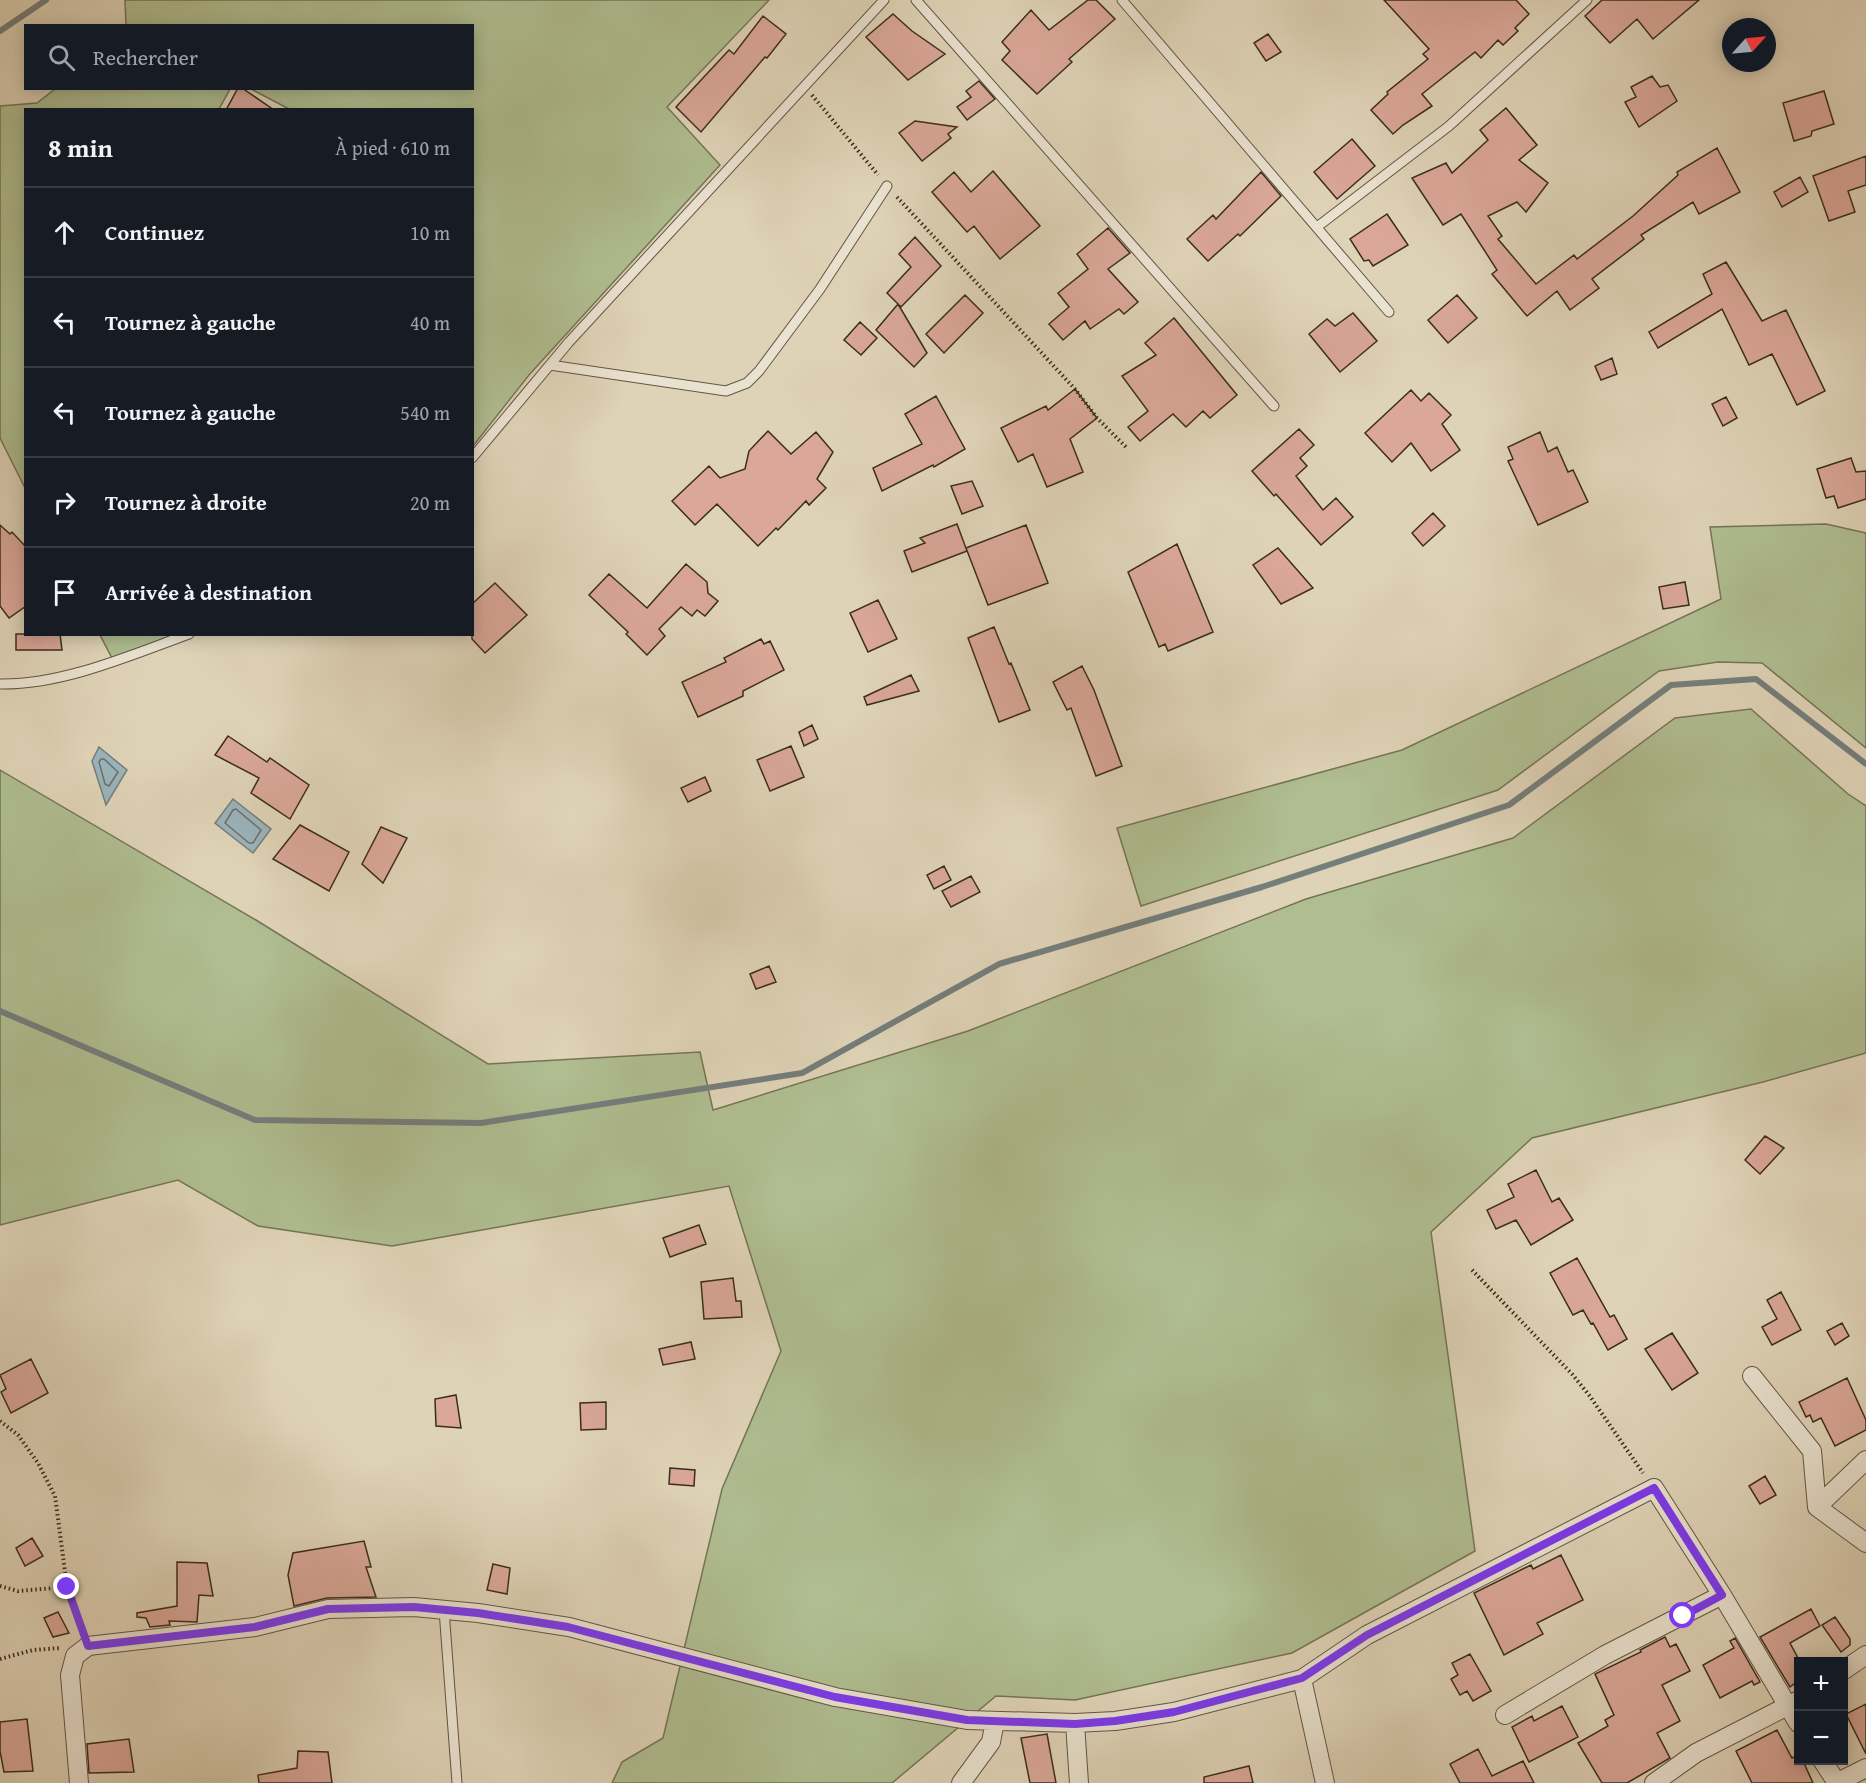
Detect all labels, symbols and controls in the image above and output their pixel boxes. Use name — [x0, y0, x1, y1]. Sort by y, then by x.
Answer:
north arrow — [1722, 18, 1776, 72]
search box — [24, 24, 474, 90]
icon: search — [45, 41, 78, 74]
text: Rechercher — [93, 41, 198, 73]
text: 8 min — [48, 128, 113, 167]
text: À pied · 610 m — [335, 133, 450, 162]
icon: ahead — [48, 216, 81, 249]
text: Continuez — [105, 216, 204, 248]
text: 10 m — [410, 218, 450, 247]
icon: left — [48, 306, 81, 339]
text: Tournez à gauche — [105, 306, 276, 338]
text: 40 m — [410, 308, 450, 337]
icon: left — [48, 396, 81, 429]
text: Tournez à gauche — [105, 396, 276, 428]
text: 540 m — [400, 398, 450, 427]
icon: right — [48, 486, 81, 519]
text: Tournez à droite — [105, 486, 267, 518]
text: 20 m — [410, 488, 450, 517]
icon: arrive — [48, 576, 81, 609]
text: Arrivée à destination — [105, 576, 312, 608]
route end — [53, 1573, 79, 1599]
route start — [1669, 1602, 1695, 1628]
map controls — [1794, 1657, 1848, 1765]
button: + — [1794, 1657, 1848, 1711]
button: − — [1794, 1711, 1848, 1765]

